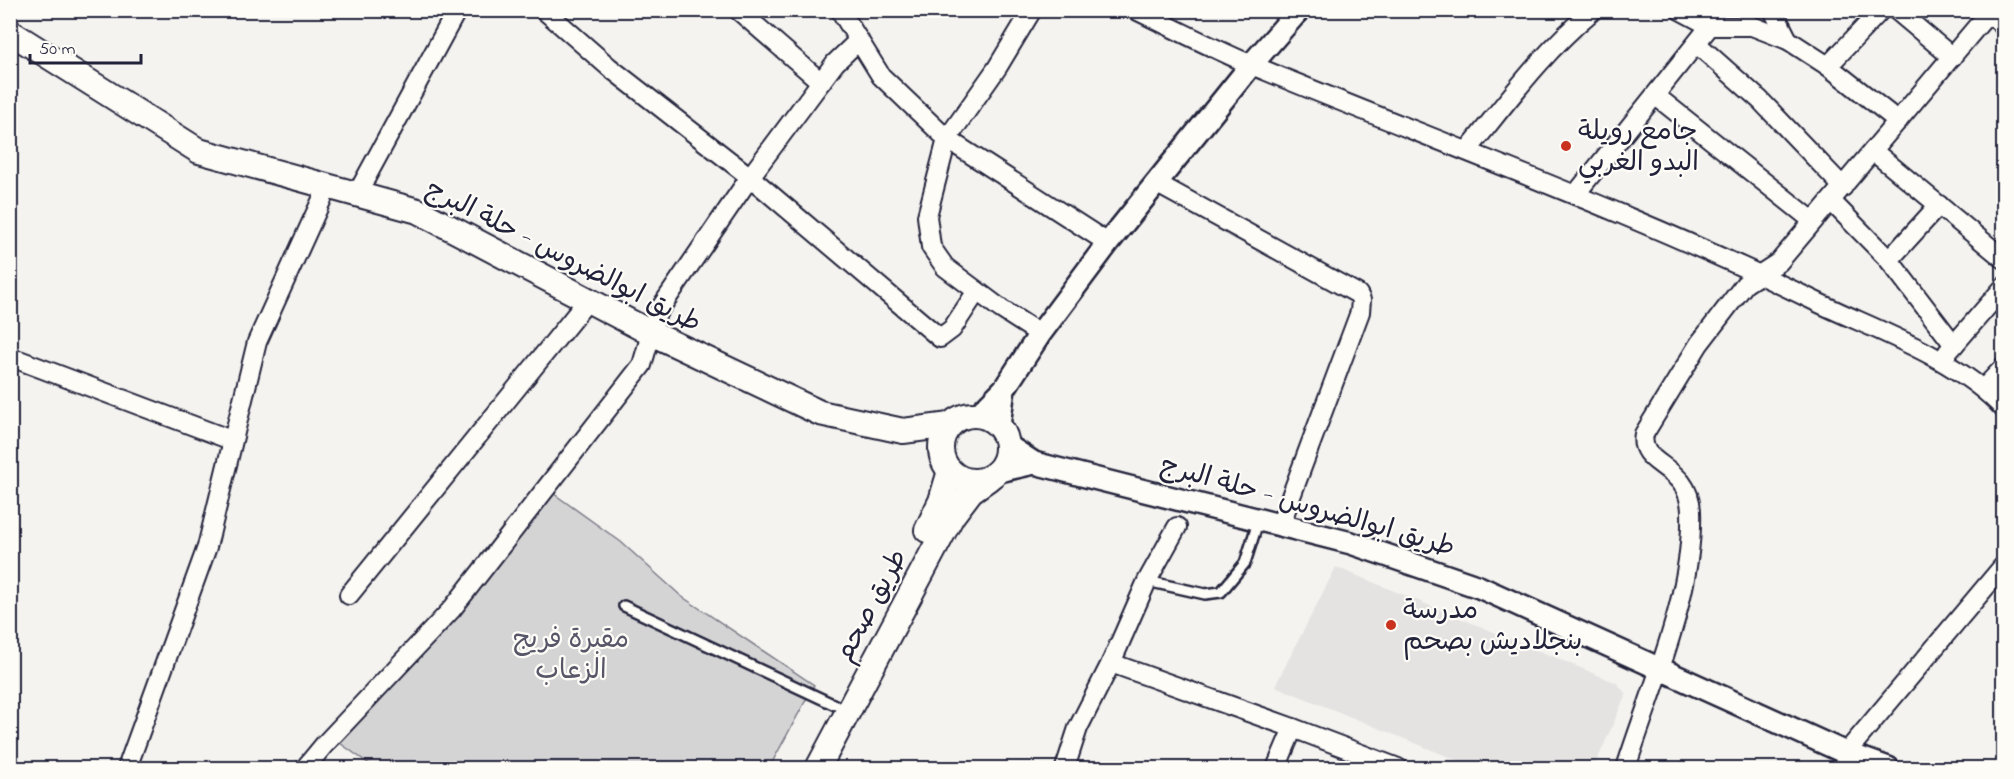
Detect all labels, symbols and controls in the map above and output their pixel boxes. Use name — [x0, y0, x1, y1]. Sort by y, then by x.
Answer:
scale bar — [30, 27, 141, 65]
text: 50 m — [39, 37, 76, 63]
place label: جامع رويلة البدو الغربي — [1578, 113, 1699, 184]
marker: جامع رويلة البدو الغربي — [1559, 139, 1573, 153]
street label: طريق ابوالضروس - حلة البرج — [418, 171, 707, 344]
street label: طريق ابوالضروس - حلة البرج — [1156, 447, 1459, 568]
street label: طريق صحم — [826, 543, 918, 670]
place label: مدرسة بنجلاديش بصحم — [1403, 592, 1582, 662]
marker: مدرسة بنجلاديش بصحم — [1384, 618, 1398, 632]
park label: مقبرة فريج الزعاب — [513, 621, 629, 691]

